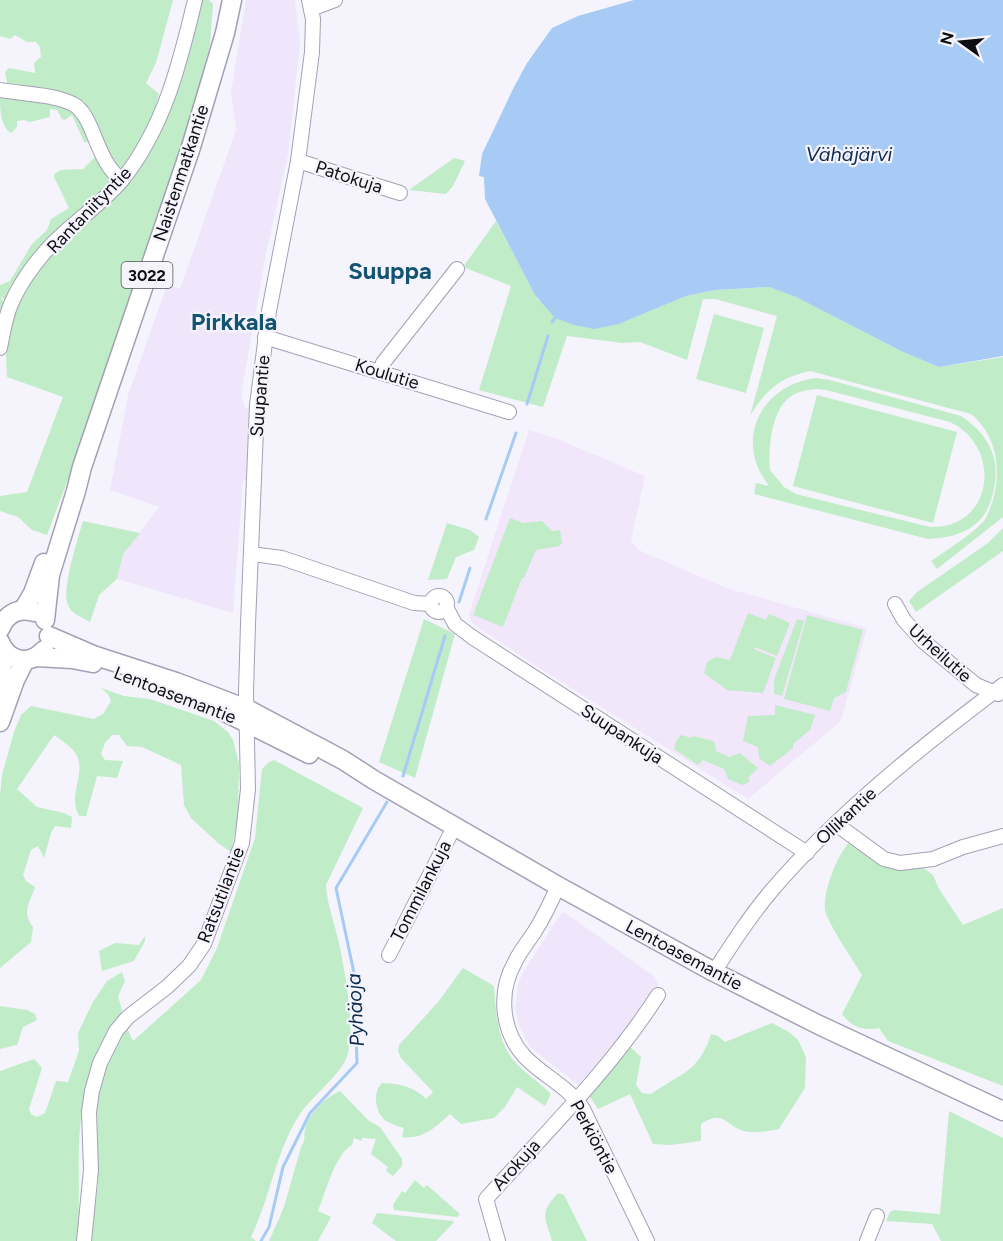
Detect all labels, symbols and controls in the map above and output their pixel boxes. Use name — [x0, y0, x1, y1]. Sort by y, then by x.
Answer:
north arrow — [931, 12, 991, 72]
text: N — [936, 30, 958, 47]
street label: Naistenmatkantie — [149, 102, 213, 244]
water label: Vähäjärvi — [806, 142, 893, 166]
street label: Patokuja — [313, 156, 385, 198]
street label: Rantaniityntie — [42, 162, 136, 258]
district label: Suuppa — [348, 256, 432, 285]
road number: 3022 — [122, 262, 172, 288]
district label: Pirkkala — [191, 307, 277, 336]
street label: Suupantie — [245, 354, 275, 438]
street label: Koulutie — [352, 354, 422, 394]
street label: Urheilutie — [904, 619, 976, 687]
street label: Lentoasemantie — [111, 662, 239, 728]
street label: Suupankuja — [577, 699, 667, 769]
street label: Ollikantie — [811, 782, 881, 849]
street label: Tommilankuja — [386, 837, 456, 945]
street label: Ratsutilantie — [193, 844, 249, 946]
street label: Lentoasemantie — [622, 915, 746, 995]
water label: Pyhäoja — [341, 972, 369, 1047]
street label: Perkiöntie — [565, 1096, 623, 1178]
street label: Arokuja — [487, 1135, 545, 1195]

